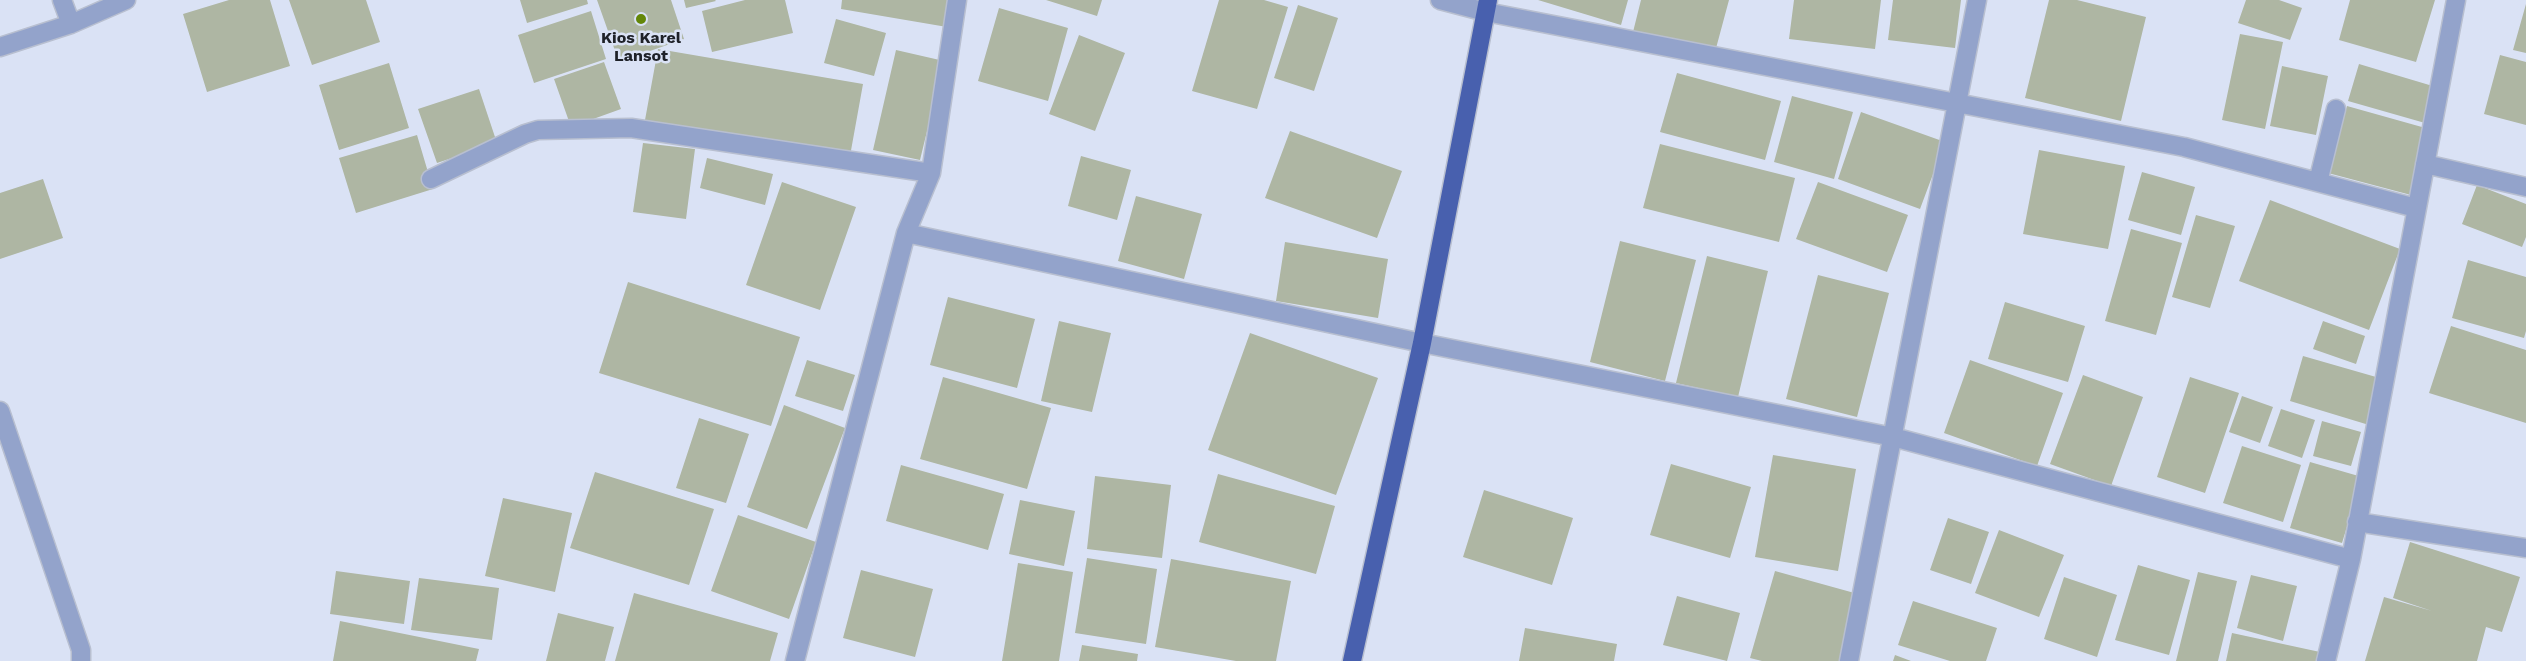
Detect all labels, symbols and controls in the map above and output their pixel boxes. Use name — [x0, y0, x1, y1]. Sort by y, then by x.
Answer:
marker: Kios Karel Lansot — [634, 12, 648, 26]
place label: Kios Karel Lansot — [601, 28, 681, 66]

